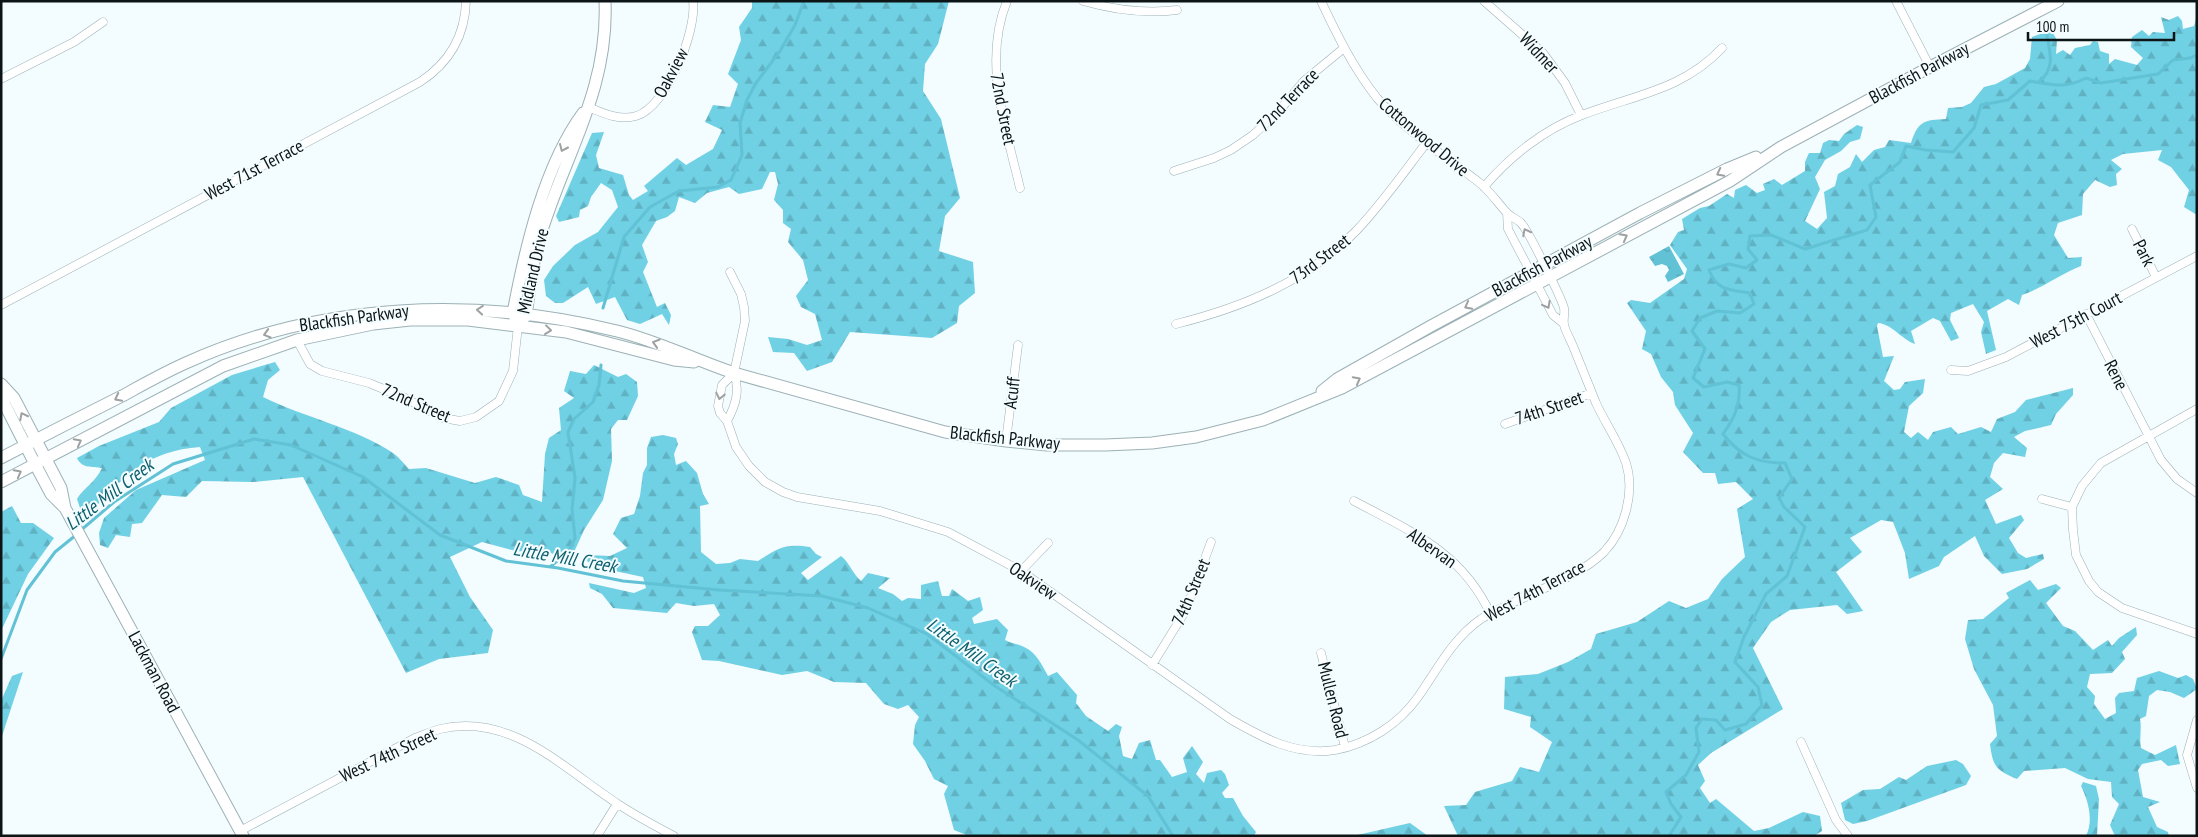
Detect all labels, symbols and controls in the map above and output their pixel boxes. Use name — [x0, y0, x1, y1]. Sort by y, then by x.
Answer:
scale bar — [2028, 10, 2174, 42]
text: 100 m — [2036, 17, 2069, 36]
street label: Widmer — [1515, 27, 1564, 78]
street label: Blackfish Parkway — [1865, 36, 1973, 109]
street label: Oakview — [648, 44, 693, 102]
street label: 72nd Terrace — [1252, 63, 1324, 136]
street label: 72nd Street — [985, 71, 1022, 147]
street label: Cottonwood Drive — [1374, 92, 1474, 181]
street label: West 71st Terrace — [200, 134, 307, 205]
one-way arrow — [558, 143, 569, 152]
one-way arrow — [1716, 167, 1725, 177]
street label: Midland Drive — [512, 226, 553, 316]
street label: 73rd Street — [1285, 228, 1355, 289]
one-way arrow — [1522, 228, 1532, 237]
street label: Blackfish Parkway — [1488, 229, 1596, 302]
one-way arrow — [1618, 234, 1627, 244]
street label: Park — [2128, 236, 2161, 270]
street label: West 75th Court — [2026, 286, 2125, 353]
street label: Blackfish Parkway — [298, 298, 410, 337]
one-way arrow — [1464, 300, 1473, 310]
one-way arrow — [1541, 300, 1551, 309]
one-way arrow — [475, 305, 483, 316]
one-way arrow — [544, 324, 552, 335]
one-way arrow — [263, 328, 272, 338]
one-way arrow — [652, 339, 661, 349]
street label: Rene — [2099, 356, 2134, 394]
street label: Acuff — [998, 374, 1025, 410]
one-way arrow — [1352, 376, 1361, 386]
street label: 72nd Street — [378, 378, 454, 427]
street label: 74th Street — [1512, 385, 1586, 430]
one-way arrow — [114, 392, 123, 402]
one-way arrow — [715, 392, 726, 401]
one-way arrow — [19, 412, 29, 421]
street label: Blackfish Parkway — [949, 420, 1061, 455]
one-way arrow — [73, 438, 82, 448]
water label: Little Mill Creek — [60, 451, 160, 535]
one-way arrow — [13, 469, 22, 479]
street label: Albervan — [1403, 522, 1461, 573]
water label: Little Mill Creek — [511, 536, 621, 578]
street label: West 74th Terrace — [1481, 554, 1589, 627]
street label: 74th Street — [1166, 555, 1215, 629]
street label: Oakview — [1005, 556, 1062, 605]
water label: Little Mill Creek — [922, 612, 1024, 693]
street label: Lackman Road — [123, 627, 186, 717]
street label: Mullen Road — [1313, 659, 1354, 740]
street label: West 74th Street — [336, 722, 440, 787]

